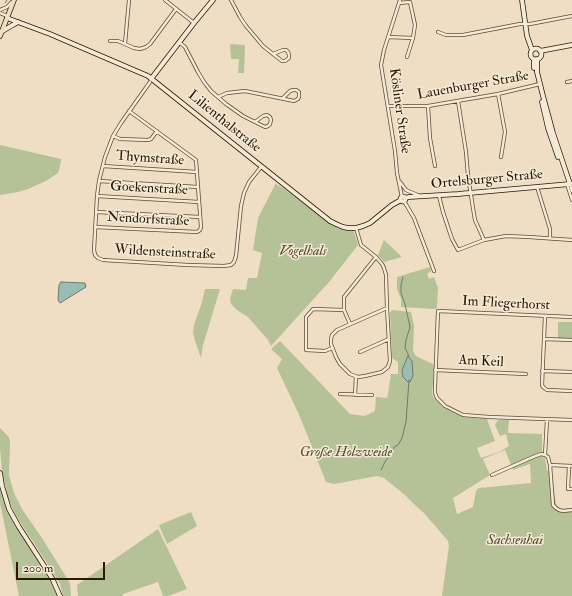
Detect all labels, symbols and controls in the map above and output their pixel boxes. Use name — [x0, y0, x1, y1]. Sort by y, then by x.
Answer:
street label: Kösliner Straße — [385, 67, 413, 155]
street label: Lauenburger Straße — [416, 68, 530, 104]
street label: Lilienthalstraße — [184, 87, 264, 157]
street label: Thymstraße — [115, 148, 185, 170]
street label: Ortelsburger Straße — [430, 167, 544, 193]
street label: Goekenstraße — [110, 179, 188, 199]
street label: Nendorfstraße — [106, 209, 190, 231]
street label: Wildensteinstraße — [114, 242, 216, 264]
park label: Vogelhals — [279, 244, 327, 260]
street label: Im Fliegerhorst — [462, 293, 550, 315]
street label: Am Keil — [458, 352, 504, 372]
park label: Große Holzweide — [300, 445, 392, 461]
park label: Sachsenhai — [487, 533, 543, 549]
scale bar — [18, 554, 107, 580]
text: 200 m — [23, 561, 53, 576]

